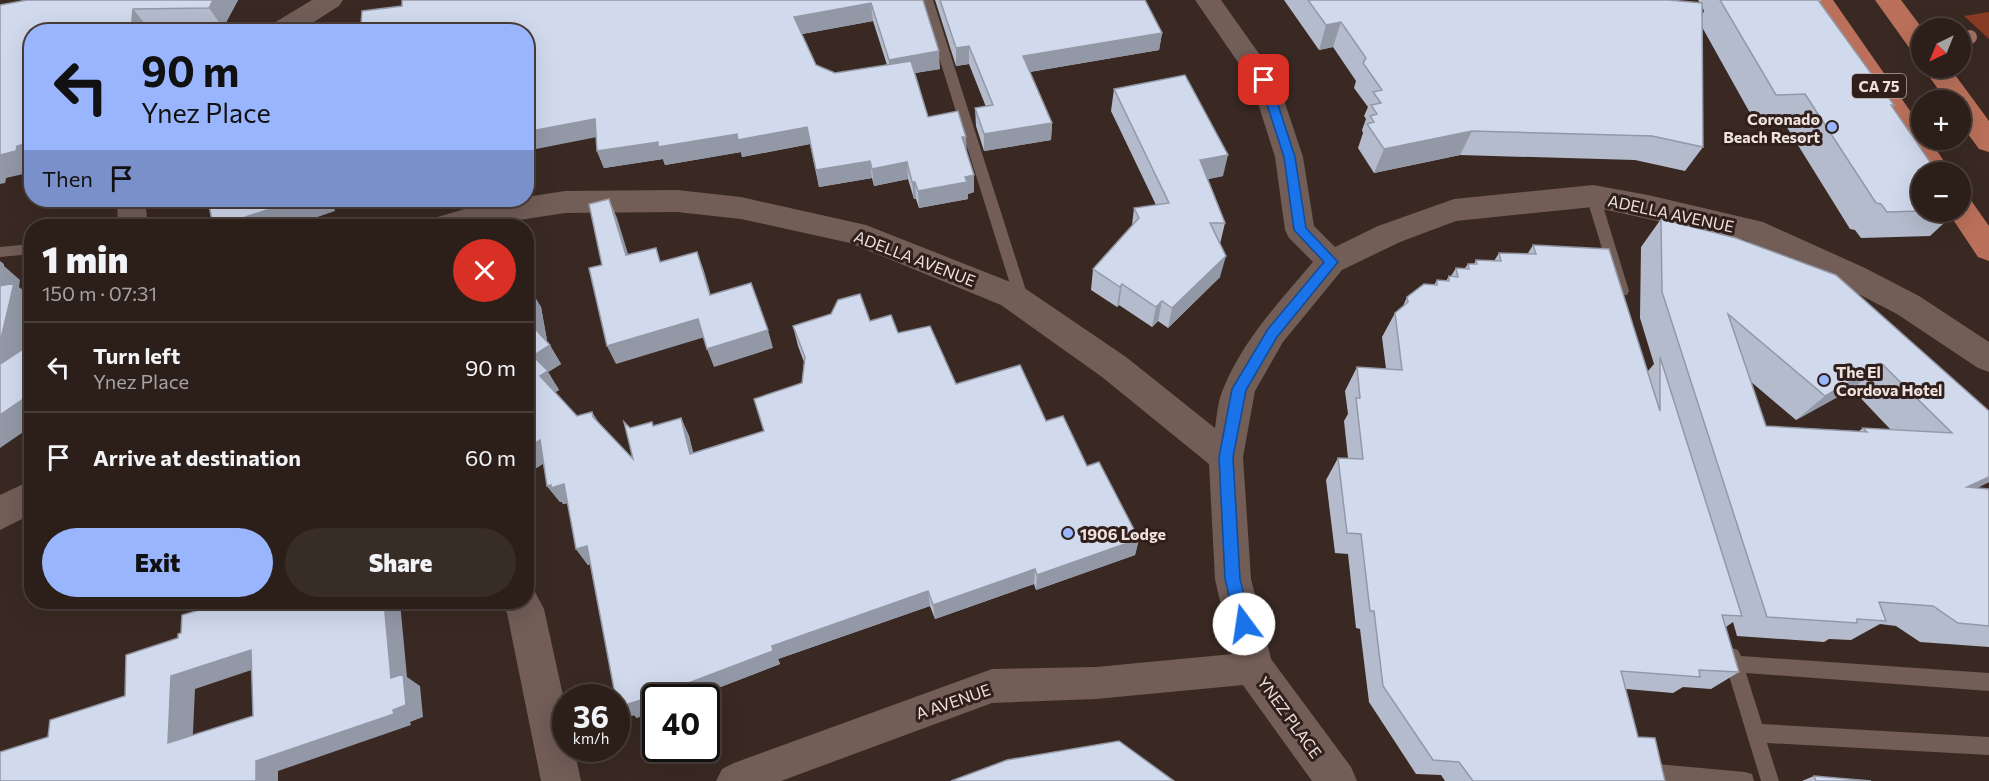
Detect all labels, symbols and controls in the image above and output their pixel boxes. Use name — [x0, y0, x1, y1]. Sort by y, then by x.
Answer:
north arrow — [1911, 18, 1971, 78]
map controls — [1911, 18, 1971, 222]
text: 90 m — [141, 44, 240, 96]
icon: left — [42, 48, 120, 126]
pin — [1238, 54, 1289, 105]
icon: arrive — [1247, 63, 1280, 96]
road number: CA 75 — [1852, 74, 1906, 98]
button: + — [1911, 90, 1971, 150]
text: Ynez Place — [141, 96, 271, 129]
place label: Coronado Beach Resort — [1723, 109, 1820, 146]
marker: Coronado Beach Resort — [1825, 120, 1839, 134]
icon: arrive — [105, 162, 138, 195]
button: − — [1911, 162, 1971, 222]
text: Then — [42, 165, 93, 192]
street label: ADELLA AVENUE — [1606, 190, 1736, 236]
street label: ADELLA AVENUE — [852, 226, 978, 290]
text: 1 min — [42, 236, 128, 280]
button: close — [453, 239, 516, 302]
text: 150 m · 07:31 — [42, 281, 157, 305]
text: Turn left — [93, 342, 180, 369]
icon: left — [42, 351, 75, 384]
text: 90 m — [465, 354, 516, 381]
place label: The El Cordova Hotel — [1836, 362, 1942, 399]
text: Ynez Place — [93, 369, 189, 393]
marker: The El Cordova Hotel — [1817, 373, 1831, 387]
icon: arrive — [42, 441, 75, 474]
text: Arrive at destination — [93, 444, 301, 471]
text: 60 m — [465, 444, 516, 471]
place label: 1906 Lodge — [1080, 524, 1166, 543]
marker: 1906 Lodge — [1061, 526, 1075, 540]
button: Exit — [42, 528, 273, 597]
button: Share — [285, 528, 516, 597]
position arrow — [1212, 592, 1276, 656]
street label: YNEZ PLACE — [1254, 673, 1326, 761]
street label: A AVENUE — [913, 679, 993, 723]
speed limit sign: 40 — [642, 684, 720, 762]
text: 36 — [573, 697, 609, 734]
text: km/h — [573, 729, 609, 747]

